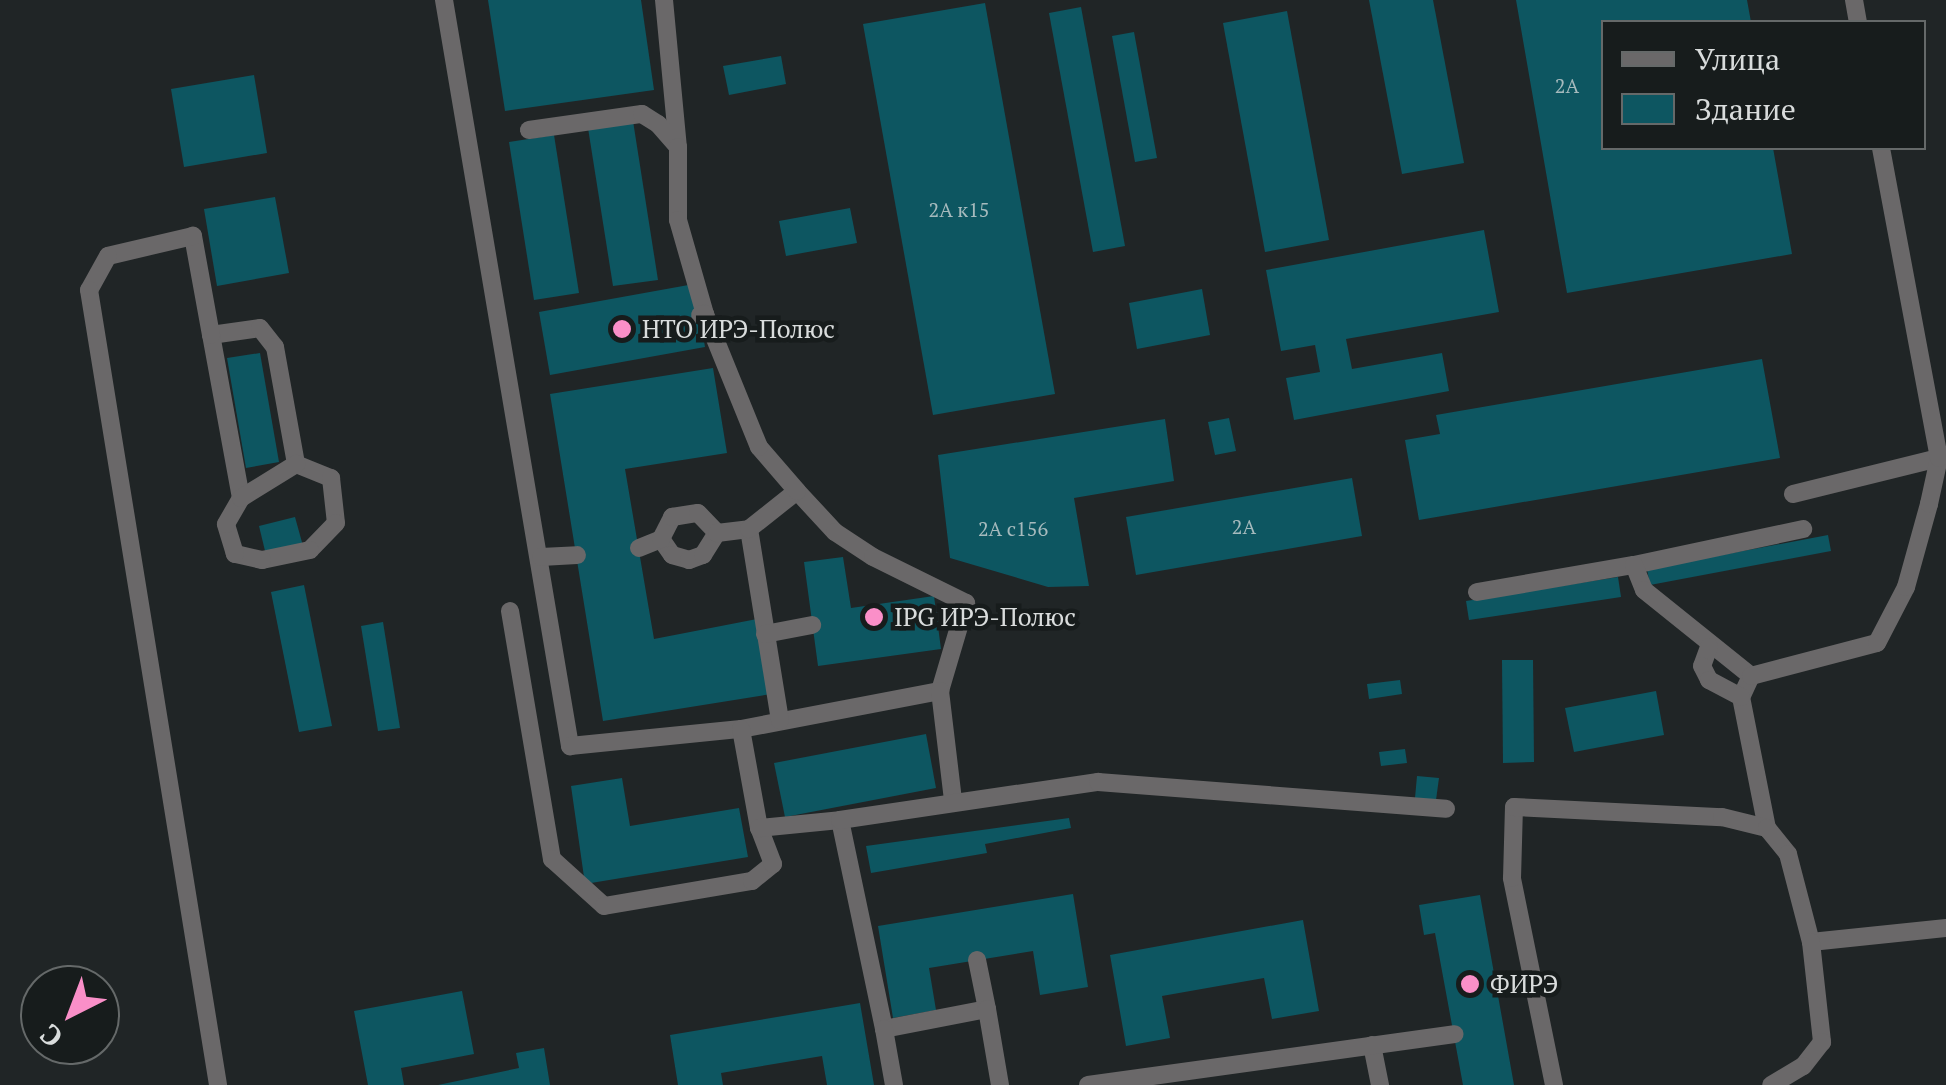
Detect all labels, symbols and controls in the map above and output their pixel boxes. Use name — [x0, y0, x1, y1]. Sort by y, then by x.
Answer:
legend — [1601, 20, 1926, 150]
text: Улица — [1695, 39, 1780, 79]
house number: 2А — [1555, 73, 1579, 97]
text: Здание — [1695, 89, 1796, 129]
house number: 2А к15 — [928, 197, 990, 221]
place label: НТО ИРЭ-Полюс — [642, 314, 835, 344]
marker: НТО ИРЭ-Полюс — [611, 318, 633, 340]
house number: 2А — [1232, 514, 1256, 538]
house number: 2А с156 — [978, 516, 1048, 540]
place label: IPG ИРЭ-Полюс — [894, 602, 1076, 632]
marker: IPG ИРЭ-Полюс — [863, 606, 885, 628]
north arrow — [20, 965, 120, 1065]
place label: ФИРЭ — [1490, 969, 1558, 999]
marker: ФИРЭ — [1459, 973, 1481, 995]
text: С — [32, 1016, 70, 1056]

